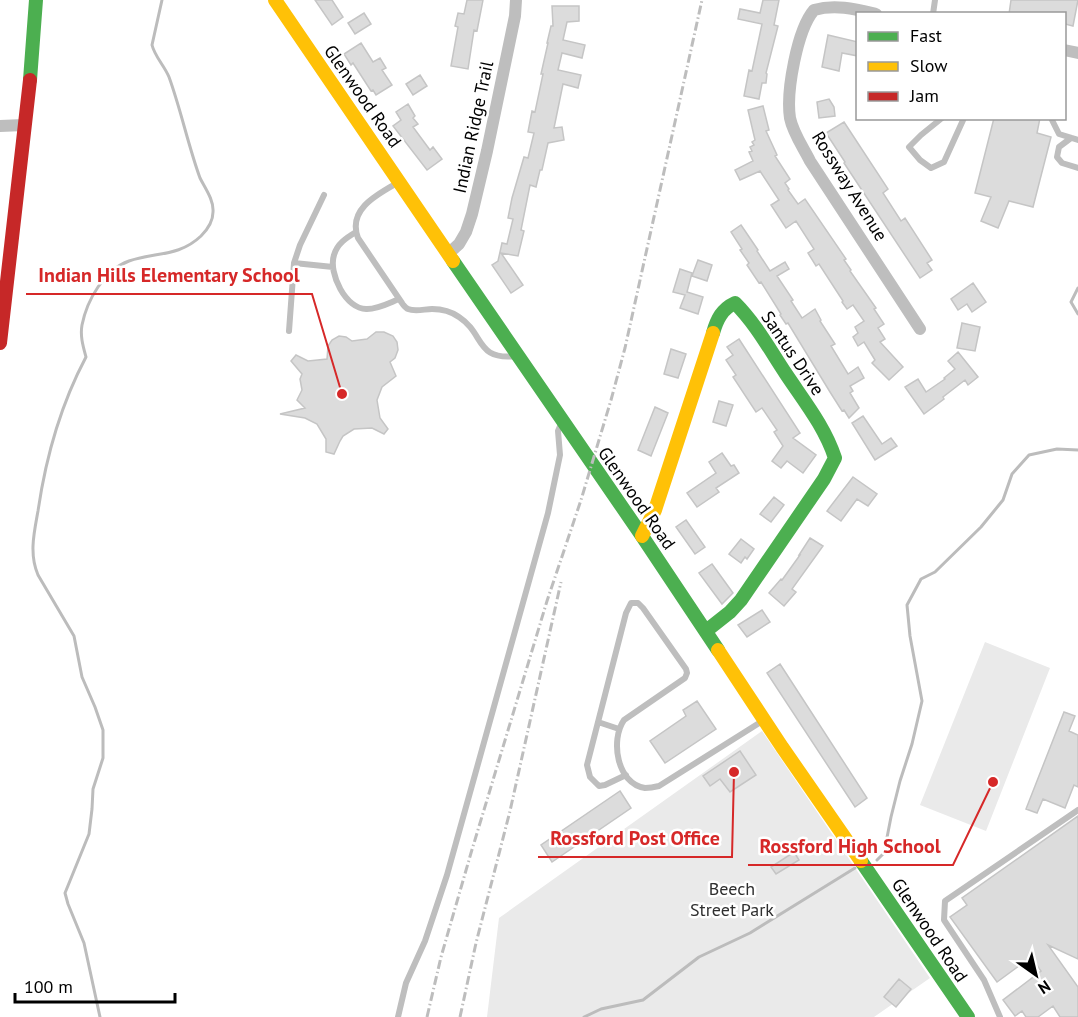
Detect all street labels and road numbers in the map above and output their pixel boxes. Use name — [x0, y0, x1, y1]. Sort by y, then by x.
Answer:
street label: Glenwood Road — [319, 40, 407, 152]
street label: Indian Ridge Trail — [448, 58, 498, 195]
street label: Rossway Avenue — [807, 127, 893, 245]
street label: Santus Drive — [756, 306, 830, 400]
street label: Glenwood Road — [593, 442, 681, 554]
street label: Glenwood Road — [887, 874, 973, 986]

